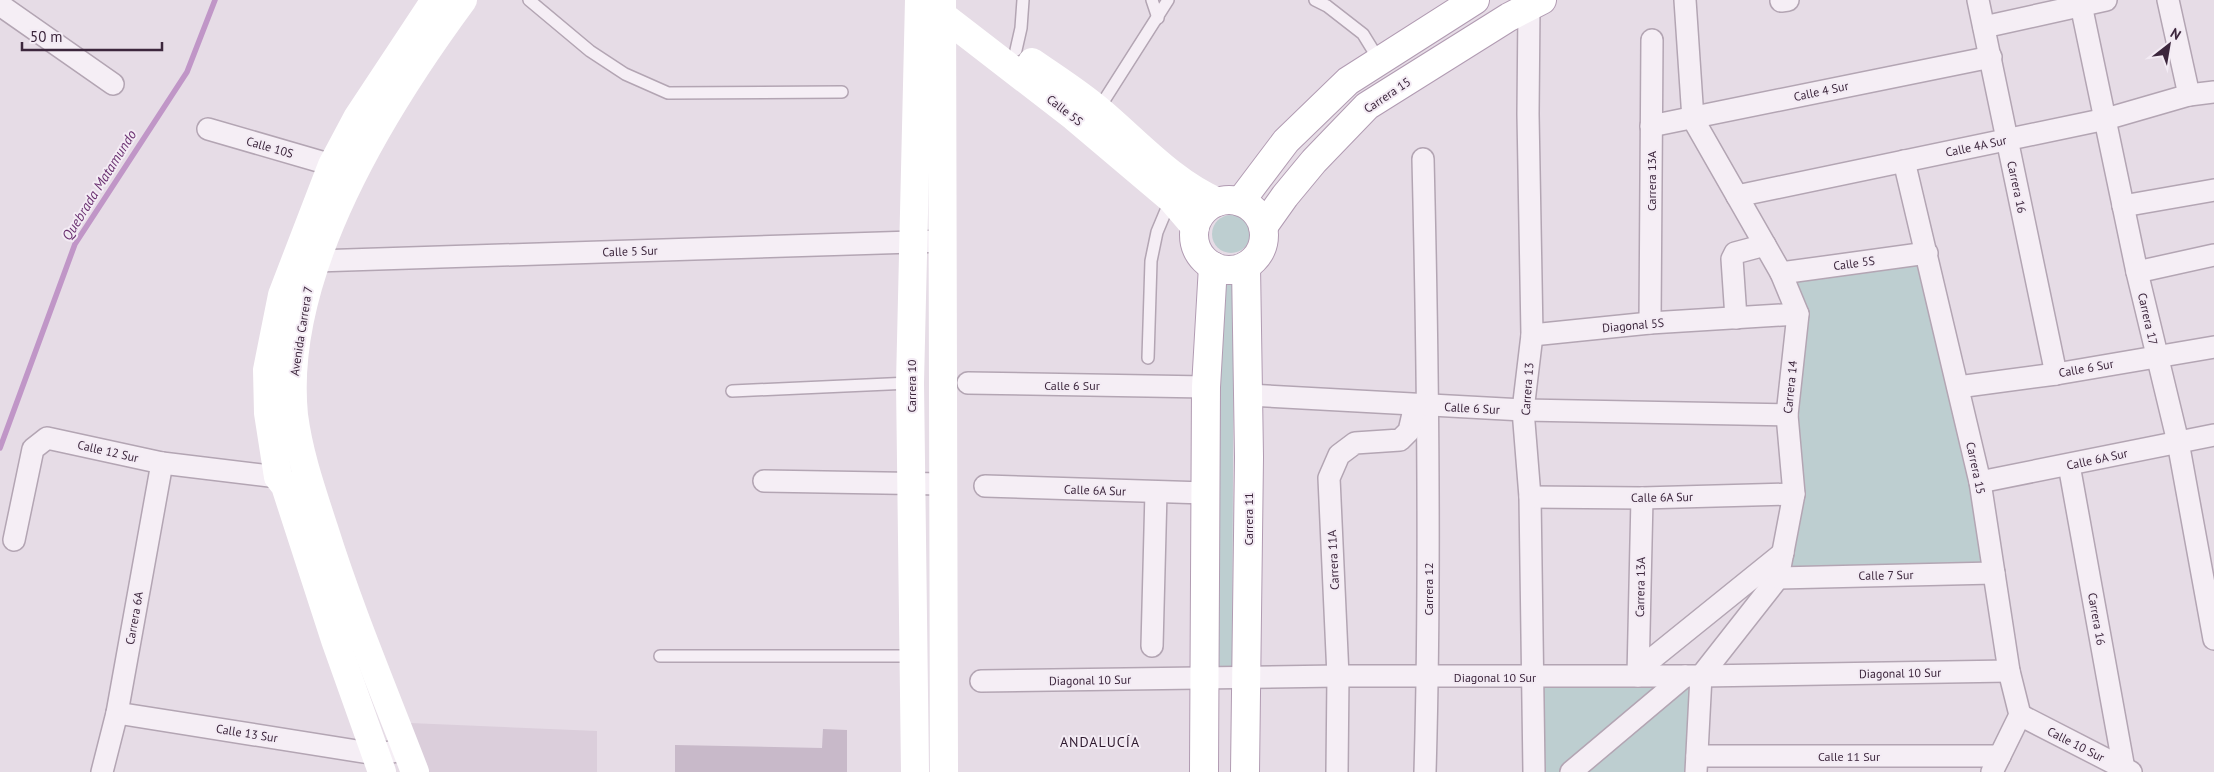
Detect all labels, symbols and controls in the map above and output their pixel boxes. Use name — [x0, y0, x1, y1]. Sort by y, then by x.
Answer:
scale bar — [22, 20, 162, 52]
north arrow — [2144, 20, 2194, 70]
text: N — [2167, 24, 2184, 44]
text: 50 m — [30, 27, 63, 46]
street label: Carrera 15 — [1361, 74, 1413, 116]
street label: Calle 4 Sur — [1792, 78, 1850, 104]
street label: Calle 5S — [1044, 91, 1086, 129]
water label: Quebrada Matamundo — [58, 126, 140, 244]
street label: Calle 4A Sur — [1944, 132, 2008, 160]
street label: Calle 10S — [245, 133, 295, 161]
street label: Carrera 13A — [1644, 151, 1659, 211]
street label: Carrera 16 — [2004, 159, 2030, 215]
street label: Calle 5 Sur — [602, 243, 658, 259]
street label: Calle 5S — [1832, 253, 1876, 273]
street label: Avenida Carrera 7 — [287, 285, 315, 377]
street label: Carrera 17 — [2135, 291, 2161, 347]
street label: Diagonal 5S — [1601, 315, 1665, 335]
street label: Calle 6 Sur — [2057, 356, 2115, 380]
street label: Carrera 10 — [904, 359, 919, 413]
street label: Carrera 14 — [1780, 359, 1800, 414]
street label: Carrera 13 — [1518, 362, 1536, 416]
street label: Calle 6 Sur — [1044, 378, 1100, 393]
street label: Calle 6 Sur — [1444, 399, 1500, 417]
street label: Calle 12 Sur — [76, 437, 140, 465]
street label: Carrera 15 — [1963, 440, 1989, 496]
street label: Calle 6A Sur — [2065, 445, 2129, 473]
street label: Calle 6A Sur — [1064, 481, 1126, 499]
street label: Calle 6A Sur — [1631, 489, 1693, 505]
street label: Carrera 11 — [1241, 492, 1256, 546]
street label: Carrera 11A — [1324, 530, 1342, 590]
street label: Carrera 13A — [1632, 557, 1648, 617]
street label: Carrera 12 — [1421, 562, 1436, 616]
street label: Calle 7 Sur — [1858, 567, 1914, 583]
street label: Carrera 6A — [122, 590, 146, 646]
street label: Carrera 16 — [2085, 592, 2109, 646]
street label: Diagonal 10 Sur — [1859, 665, 1941, 681]
street label: Diagonal 10 Sur — [1454, 670, 1536, 685]
street label: Diagonal 10 Sur — [1049, 672, 1131, 688]
street label: Calle 13 Sur — [215, 721, 279, 745]
street label: Calle 10 Sur — [2045, 723, 2107, 765]
district label: ANDALUCÍA — [1060, 733, 1140, 751]
street label: Calle 11 Sur — [1818, 749, 1880, 764]

